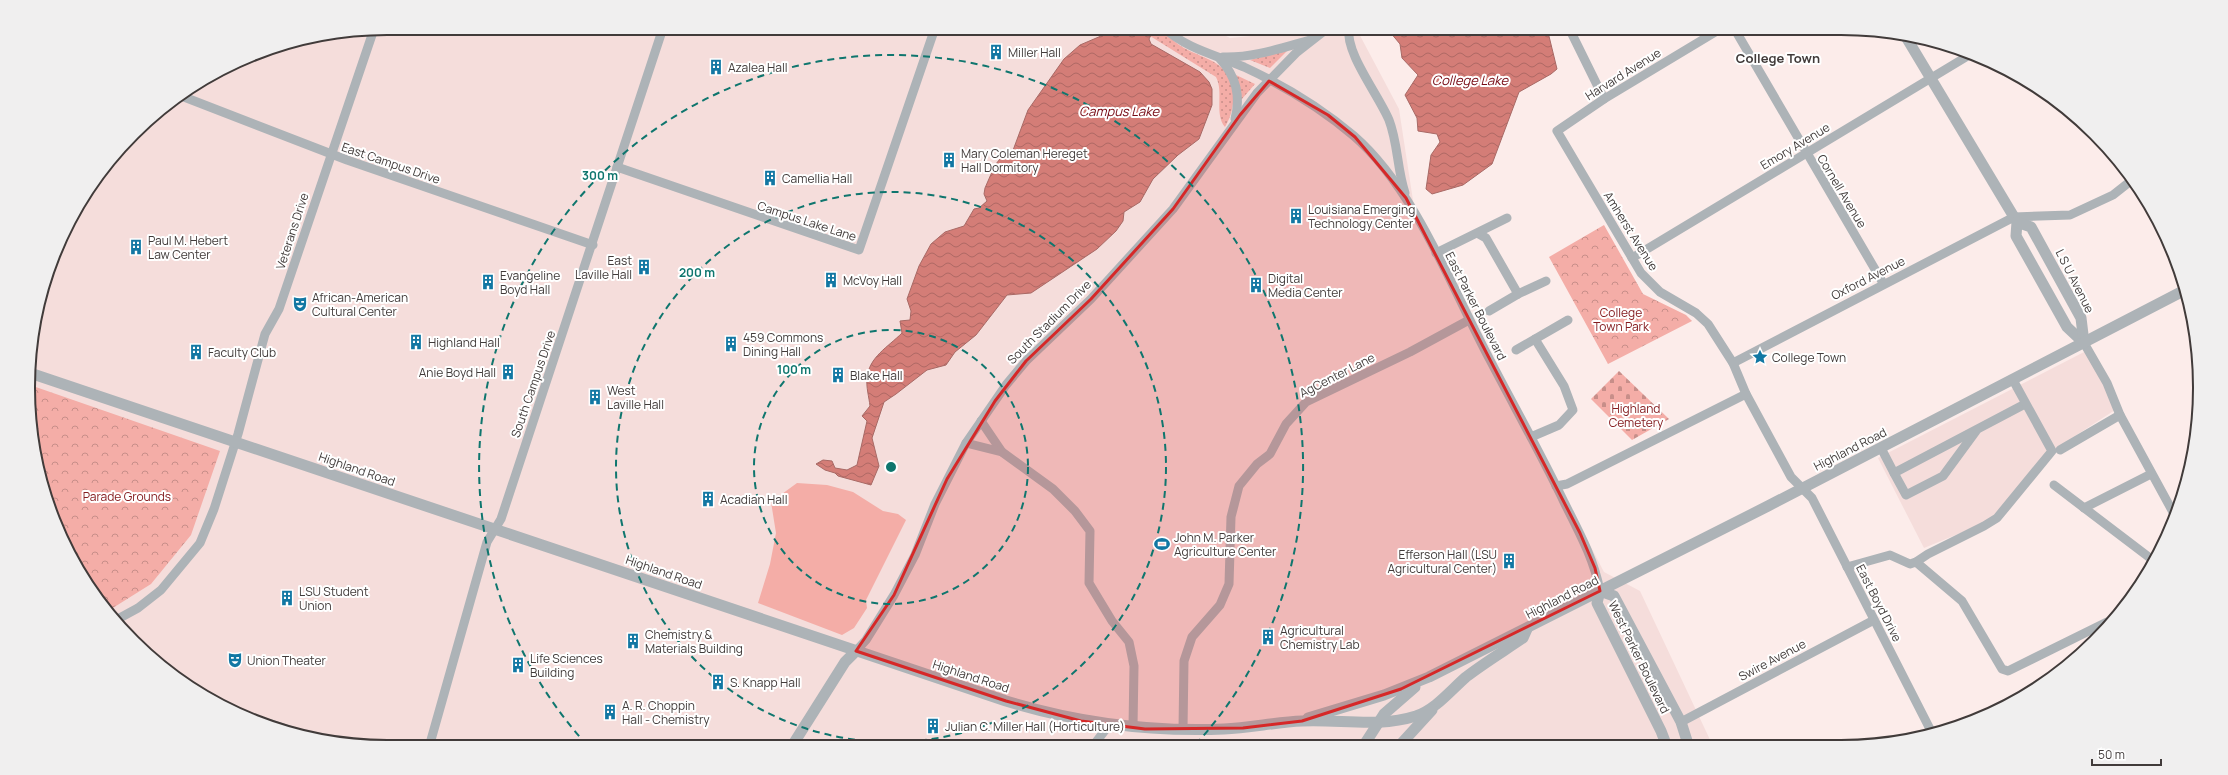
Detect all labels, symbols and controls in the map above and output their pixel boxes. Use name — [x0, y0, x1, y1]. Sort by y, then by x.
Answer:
building icon: Miller Hall — [987, 43, 1005, 61]
place label: Miller Hall — [1008, 44, 1061, 61]
street label: Harvard Avenue — [1582, 44, 1664, 104]
district label: College Town — [1736, 49, 1820, 67]
building icon: Azalea Hall — [707, 58, 725, 76]
place label: Azalea Hall — [728, 59, 788, 76]
water label: College Lake — [1432, 71, 1510, 89]
water label: Campus Lake — [1079, 102, 1160, 120]
street label: Emory Avenue — [1757, 119, 1833, 173]
street label: East Campus Drive — [339, 138, 443, 188]
place label: Mary Coleman Hereget Hall Dormitory — [961, 145, 1088, 176]
building icon: Mary Coleman Hereget Hall Dormitory — [940, 151, 958, 169]
street label: Cornell Avenue — [1813, 151, 1871, 231]
text: 300 m — [582, 167, 618, 184]
building icon: Camellia Hall — [761, 169, 779, 187]
place label: Camellia Hall — [782, 170, 852, 187]
street label: Amherst Avenue — [1600, 188, 1662, 274]
street label: Veterans Drive — [272, 190, 312, 272]
street label: Campus Lake Lane — [755, 197, 859, 245]
place label: Louisiana Emerging Technology Center — [1308, 201, 1415, 232]
building icon: Louisiana Emerging Technology Center — [1287, 207, 1305, 225]
place label: Paul M. Hebert Law Center — [148, 232, 228, 263]
building icon: Paul M. Hebert Law Center — [127, 238, 145, 256]
street label: L S U Avenue — [2052, 246, 2098, 316]
street label: East Parker Boulevard — [1441, 249, 1511, 363]
place label: East Laville Hall — [575, 252, 632, 283]
street label: Oxford Avenue — [1828, 252, 1908, 304]
building icon: East Laville Hall — [635, 258, 653, 276]
text: 200 m — [679, 264, 715, 281]
place label: Evangeline Boyd Hall — [500, 267, 560, 298]
place label: Digital Media Center — [1268, 270, 1343, 301]
building icon: McVoy Hall — [822, 271, 840, 289]
place label: McVoy Hall — [843, 272, 902, 289]
building icon: Evangeline Boyd Hall — [479, 273, 497, 291]
street label: South Stadium Drive — [1003, 276, 1095, 368]
building icon: Digital Media Center — [1247, 276, 1265, 294]
place label: African-American Cultural Center — [312, 289, 408, 320]
theatre icon: African-American Cultural Center — [291, 295, 309, 313]
park label: College Town Park — [1593, 304, 1650, 335]
street label: South Campus Drive — [507, 328, 559, 440]
place label: 459 Commons Dining Hall — [743, 329, 823, 360]
building icon: Highland Hall — [407, 333, 425, 351]
place label: Highland Hall — [428, 334, 500, 351]
building icon: 459 Commons Dining Hall — [722, 335, 740, 353]
building icon: Faculty Club — [187, 343, 205, 361]
place label: Faculty Club — [208, 344, 276, 361]
place icon: College Town — [1751, 348, 1769, 366]
street label: AgCenter Lane — [1296, 349, 1378, 401]
place label: College Town — [1772, 349, 1846, 366]
text: 100 m — [777, 361, 811, 378]
building icon: Anie Boyd Hall — [499, 363, 517, 381]
place label: Anie Boyd Hall — [419, 364, 496, 381]
building icon: Blake Hall — [829, 366, 847, 384]
place label: Blake Hall — [850, 367, 903, 384]
place label: West Laville Hall — [607, 382, 664, 413]
building icon: West Laville Hall — [586, 388, 604, 406]
park label: Highland Cemetery — [1609, 400, 1664, 431]
street label: Highland Road — [1811, 423, 1889, 475]
street label: Highland Road — [317, 448, 397, 490]
centre of rings — [884, 460, 898, 474]
park label: Parade Grounds — [83, 488, 171, 505]
building icon: Acadian Hall — [699, 490, 717, 508]
place label: Acadian Hall — [720, 491, 787, 508]
place label: John M. Parker Agriculture Center — [1174, 529, 1277, 560]
sports icon: John M. Parker Agriculture Center — [1153, 535, 1171, 553]
place label: Efferson Hall (LSU Agricultural Center) — [1387, 546, 1497, 577]
street label: Highland Road — [624, 551, 704, 593]
building icon: Efferson Hall (LSU Agricultural Center) — [1500, 552, 1518, 570]
street label: East Boyd Drive — [1852, 561, 1906, 645]
street label: Highland Road — [1523, 571, 1601, 623]
place label: LSU Student Union — [299, 583, 369, 614]
building icon: LSU Student Union — [278, 589, 296, 607]
street label: West Parker Boulevard — [1604, 598, 1674, 716]
place label: Agricultural Chemistry Lab — [1280, 622, 1360, 653]
place label: Chemistry & Materials Building — [645, 626, 743, 657]
building icon: Agricultural Chemistry Lab — [1259, 628, 1277, 646]
building icon: Chemistry & Materials Building — [624, 632, 642, 650]
street label: Swire Avenue — [1735, 635, 1809, 685]
place label: Life Sciences Building — [530, 650, 603, 681]
theatre icon: Union Theater — [226, 651, 244, 669]
place label: Union Theater — [247, 652, 326, 669]
building icon: Life Sciences Building — [509, 656, 527, 674]
street label: Highland Road — [930, 656, 1012, 696]
building icon: S. Knapp Hall — [709, 673, 727, 691]
place label: S. Knapp Hall — [730, 674, 801, 691]
place label: A. R. Choppin Hall - Chemistry — [622, 697, 710, 728]
building icon: A. R. Choppin Hall - Chemistry — [601, 703, 619, 721]
building icon: Julian C. Miller Hall (Horticulture) — [924, 717, 942, 735]
place label: Julian C. Miller Hall (Horticulture) — [945, 718, 1125, 735]
scale bar — [2092, 741, 2161, 767]
text: 50 m — [2098, 746, 2125, 763]

